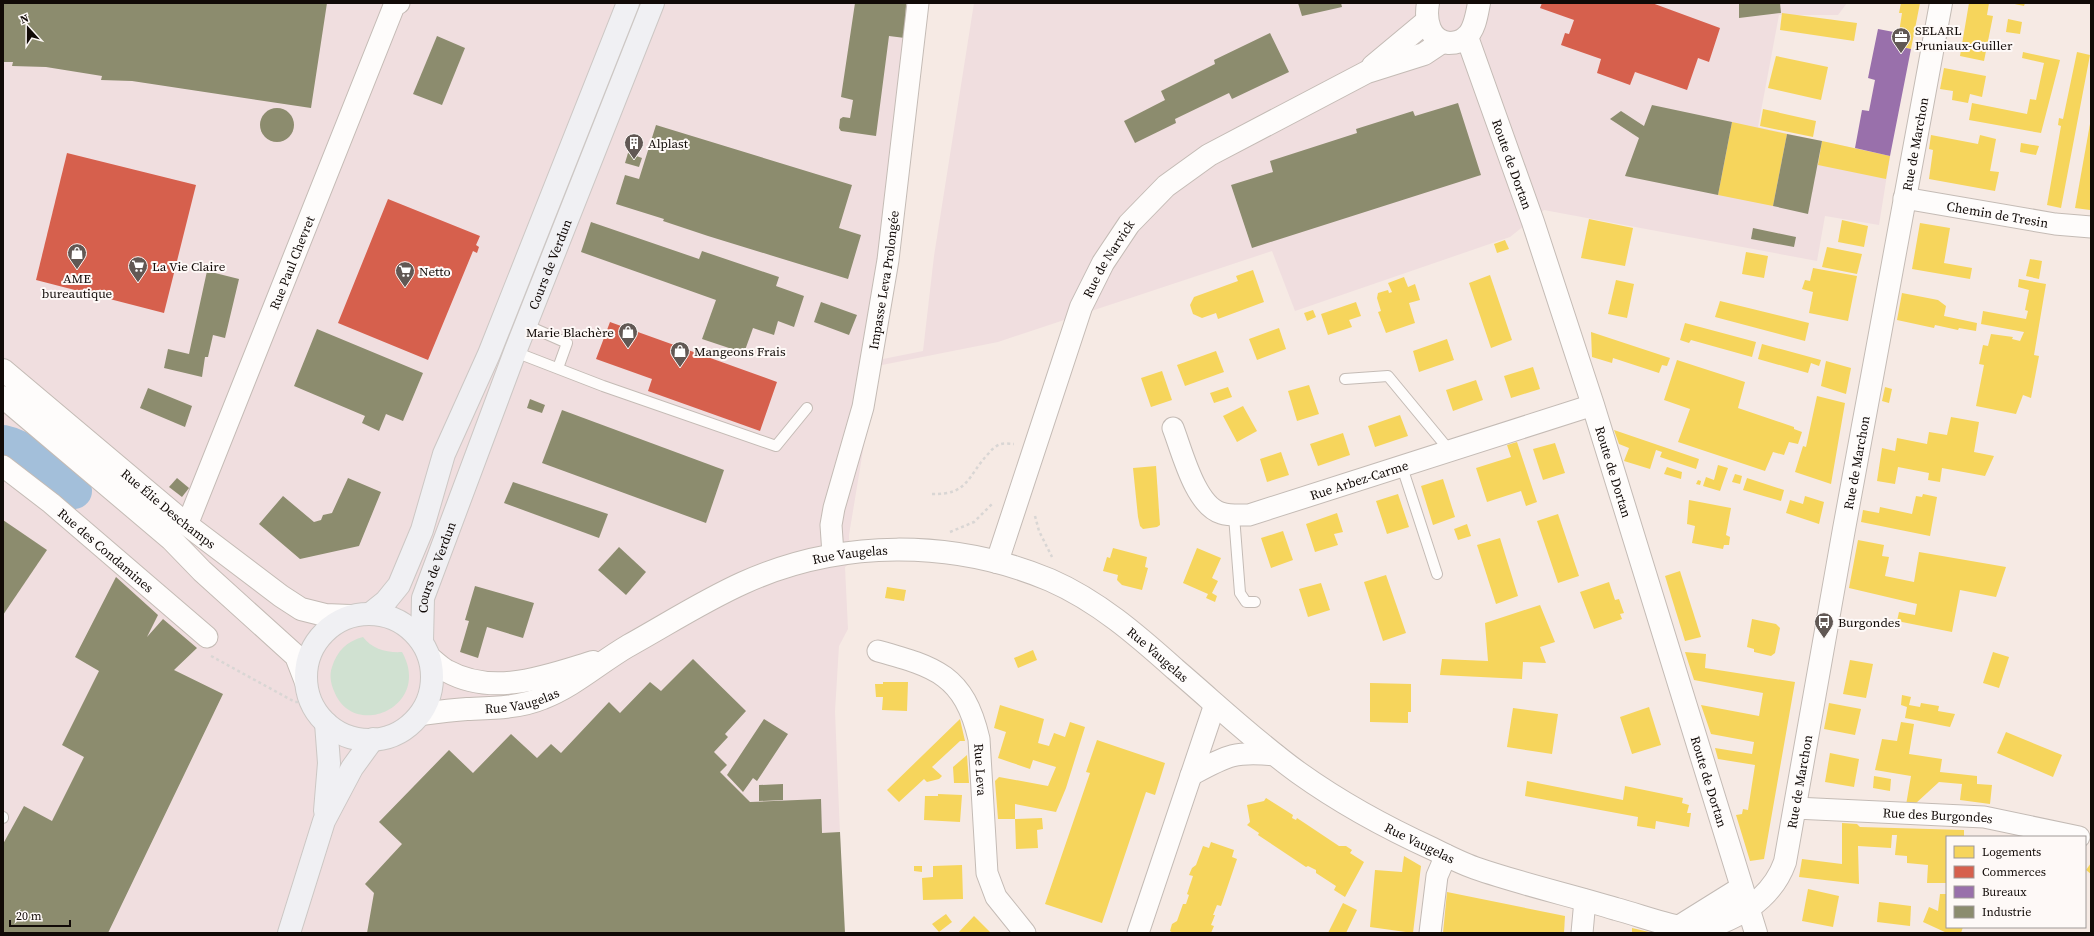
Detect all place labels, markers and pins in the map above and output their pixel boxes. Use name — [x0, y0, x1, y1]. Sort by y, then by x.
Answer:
place label: SELARL Pruniaux-Guiller — [1915, 22, 2013, 54]
office icon: SELARL Pruniaux-Guiller — [1890, 26, 1912, 54]
building icon: Alplast — [623, 132, 645, 160]
place label: Alplast — [648, 135, 689, 152]
shop icon: AME bureautique — [66, 242, 88, 270]
supermarket icon: La Vie Claire — [127, 255, 149, 283]
place label: La Vie Claire — [152, 258, 226, 275]
supermarket icon: Netto — [394, 260, 416, 288]
place label: Netto — [419, 263, 451, 280]
place label: AME bureautique — [42, 270, 113, 302]
shop icon: Marie Blachère — [617, 321, 639, 349]
place label: Marie Blachère — [526, 324, 614, 341]
shop icon: Mangeons Frais — [669, 340, 691, 368]
place label: Mangeons Frais — [694, 343, 786, 360]
bus stop icon: Burgondes — [1813, 611, 1835, 639]
place label: Burgondes — [1838, 614, 1900, 631]

